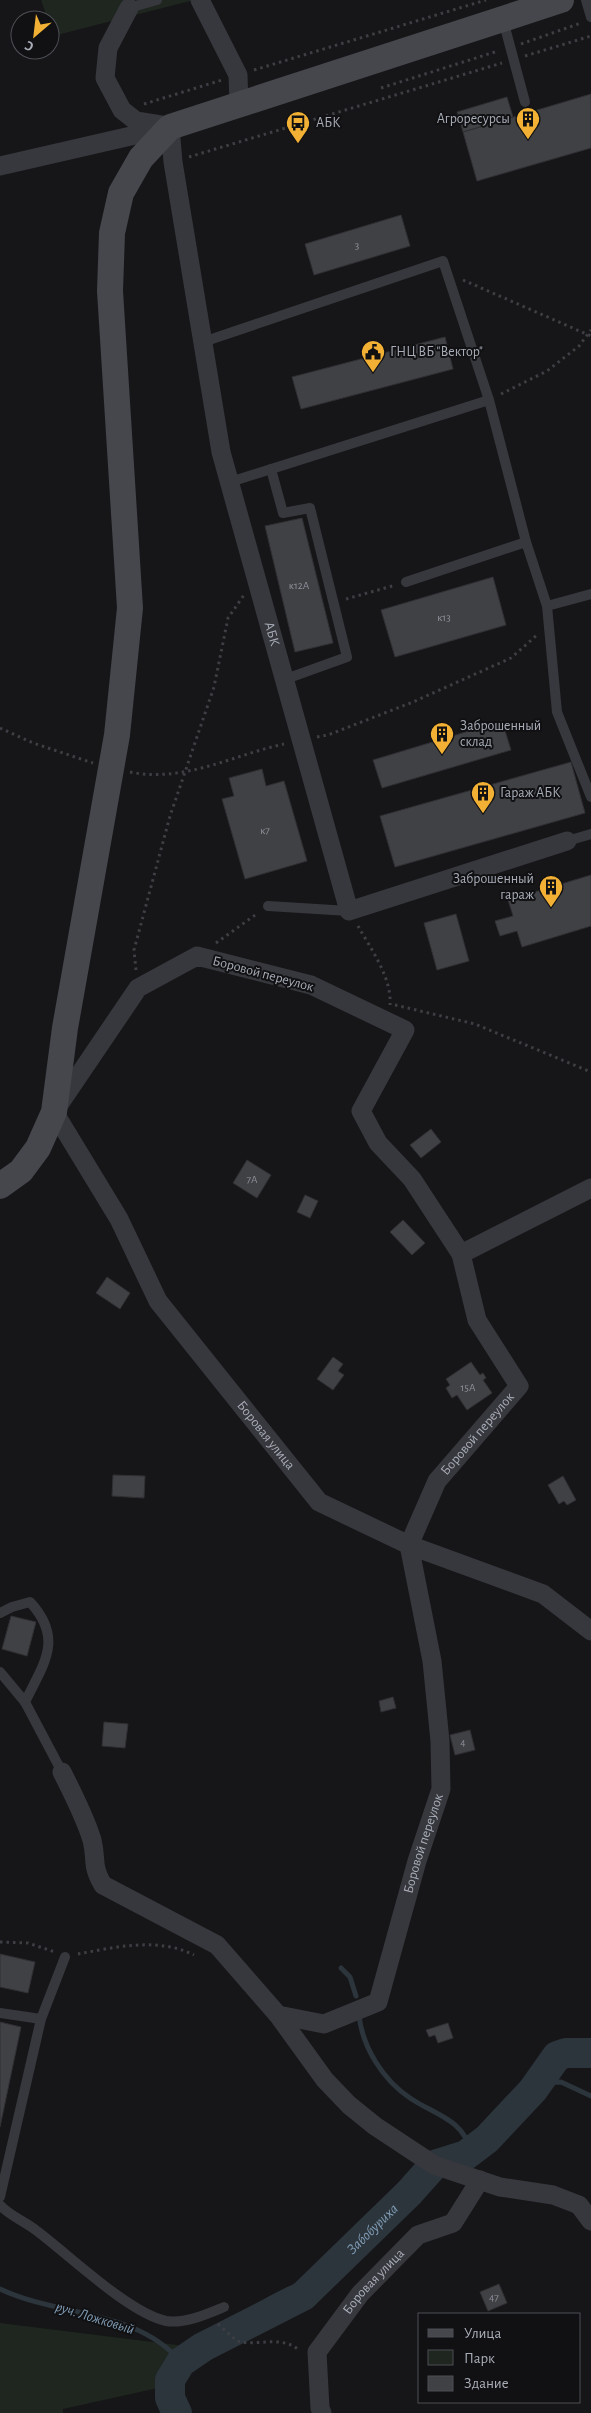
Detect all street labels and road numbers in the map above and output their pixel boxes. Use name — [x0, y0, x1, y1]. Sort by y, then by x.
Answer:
street label: АБК — [262, 620, 282, 648]
street label: Боровой переулок — [211, 954, 316, 994]
street label: Боровой переулок — [438, 1390, 517, 1478]
street label: Боровая улица — [234, 1398, 298, 1473]
street label: Боровой переулок — [401, 1791, 446, 1895]
street label: Боровая улица — [340, 2246, 408, 2317]

